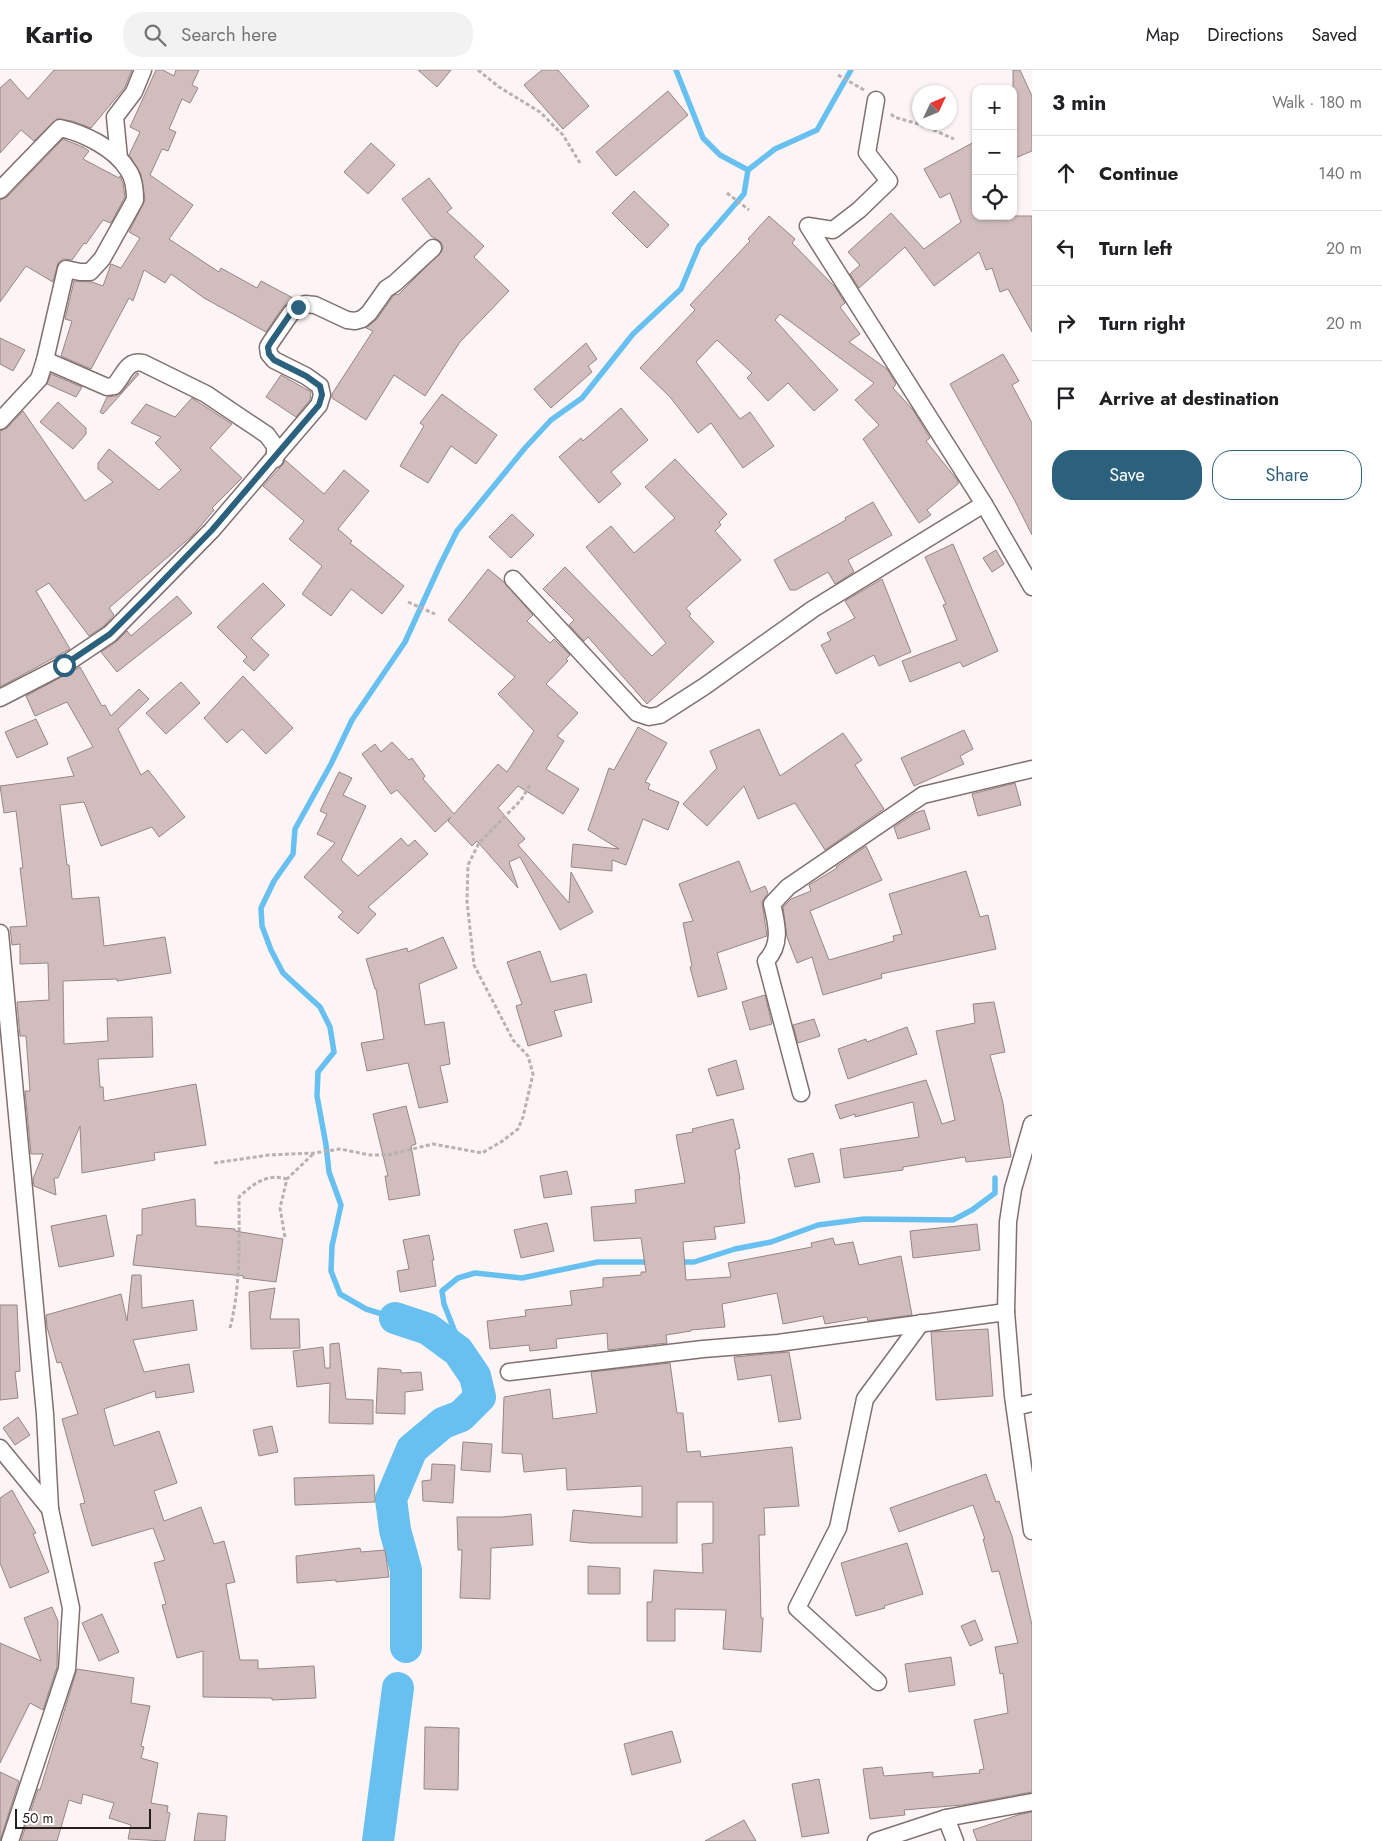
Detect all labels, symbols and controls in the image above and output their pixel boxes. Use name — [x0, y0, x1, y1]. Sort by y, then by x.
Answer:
search box — [123, 12, 473, 57]
text: Kartio — [25, 17, 93, 52]
icon: search — [141, 21, 169, 49]
text: Search here — [181, 21, 277, 48]
text: Map — [1146, 22, 1179, 48]
text: Directions — [1207, 22, 1283, 48]
text: Saved — [1311, 22, 1357, 48]
north arrow — [912, 85, 957, 130]
map controls — [972, 85, 1017, 220]
button: + — [972, 85, 1017, 130]
text: 3 min — [1052, 88, 1106, 118]
text: Walk · 180 m — [1272, 91, 1362, 114]
button: − — [972, 130, 1017, 175]
icon: ahead — [1052, 159, 1080, 187]
text: Continue — [1099, 160, 1178, 187]
text: 140 m — [1319, 162, 1362, 185]
button: locate — [972, 175, 1017, 220]
icon: left — [1052, 234, 1080, 262]
text: Turn left — [1099, 235, 1172, 262]
text: 20 m — [1326, 237, 1362, 260]
route end — [287, 296, 310, 319]
icon: right — [1052, 309, 1080, 337]
text: Turn right — [1099, 310, 1185, 337]
text: 20 m — [1326, 312, 1362, 335]
icon: arrive — [1052, 384, 1080, 412]
text: Arrive at destination — [1099, 385, 1279, 412]
button: Save — [1052, 450, 1202, 500]
button: Share — [1212, 450, 1362, 500]
route start — [53, 654, 76, 677]
scale bar — [15, 1806, 151, 1829]
text: 50 m — [22, 1808, 53, 1828]

